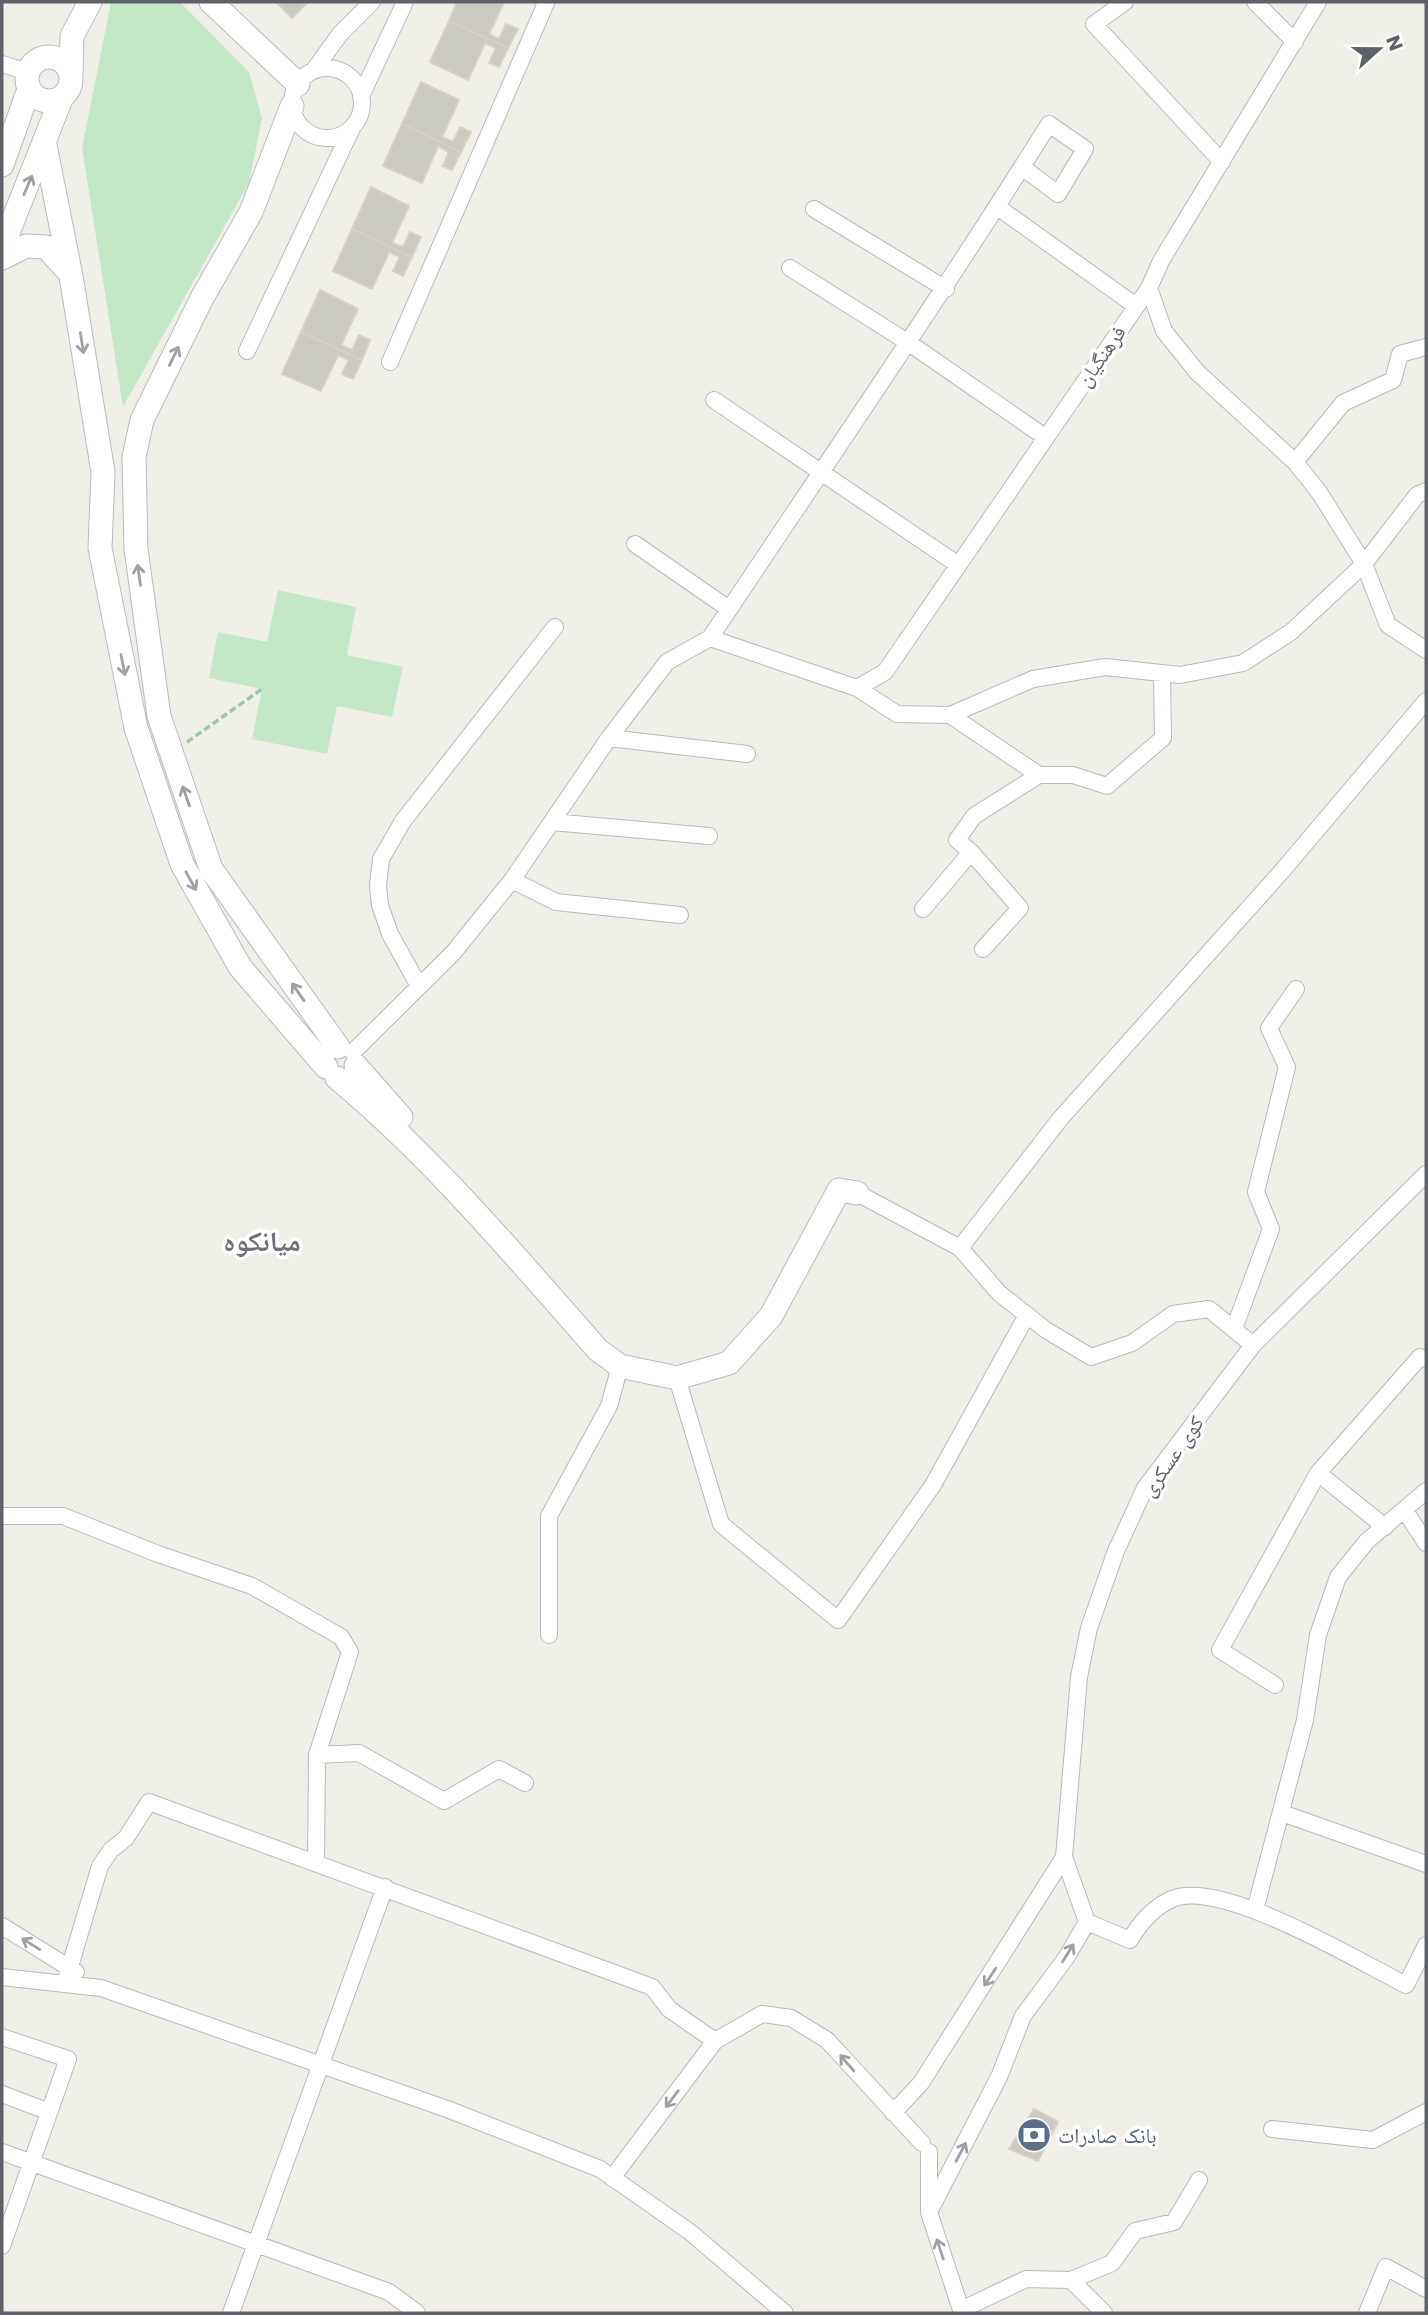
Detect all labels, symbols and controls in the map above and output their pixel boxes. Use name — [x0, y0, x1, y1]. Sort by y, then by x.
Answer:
north arrow — [1344, 14, 1414, 84]
text: N — [1379, 32, 1410, 55]
one-way arrow — [22, 175, 35, 196]
street label: فرهنگیان — [1069, 319, 1133, 393]
one-way arrow — [76, 331, 89, 354]
one-way arrow — [167, 346, 181, 367]
one-way arrow — [133, 564, 146, 586]
one-way arrow — [117, 653, 131, 676]
one-way arrow — [179, 786, 191, 808]
one-way arrow — [185, 870, 198, 891]
one-way arrow — [291, 983, 305, 1002]
district label: میانکوه — [223, 1222, 301, 1261]
street label: کوی عسکری — [1134, 1409, 1211, 1502]
one-way arrow — [21, 1936, 41, 1950]
one-way arrow — [1061, 1944, 1076, 1963]
one-way arrow — [983, 1967, 997, 1987]
one-way arrow — [839, 2054, 855, 2072]
one-way arrow — [664, 2089, 679, 2108]
bank icon: بانک صادرات — [1015, 2116, 1053, 2154]
place label: بانک صادرات — [1058, 2121, 1157, 2150]
one-way arrow — [954, 2142, 968, 2163]
one-way arrow — [933, 2238, 946, 2260]

